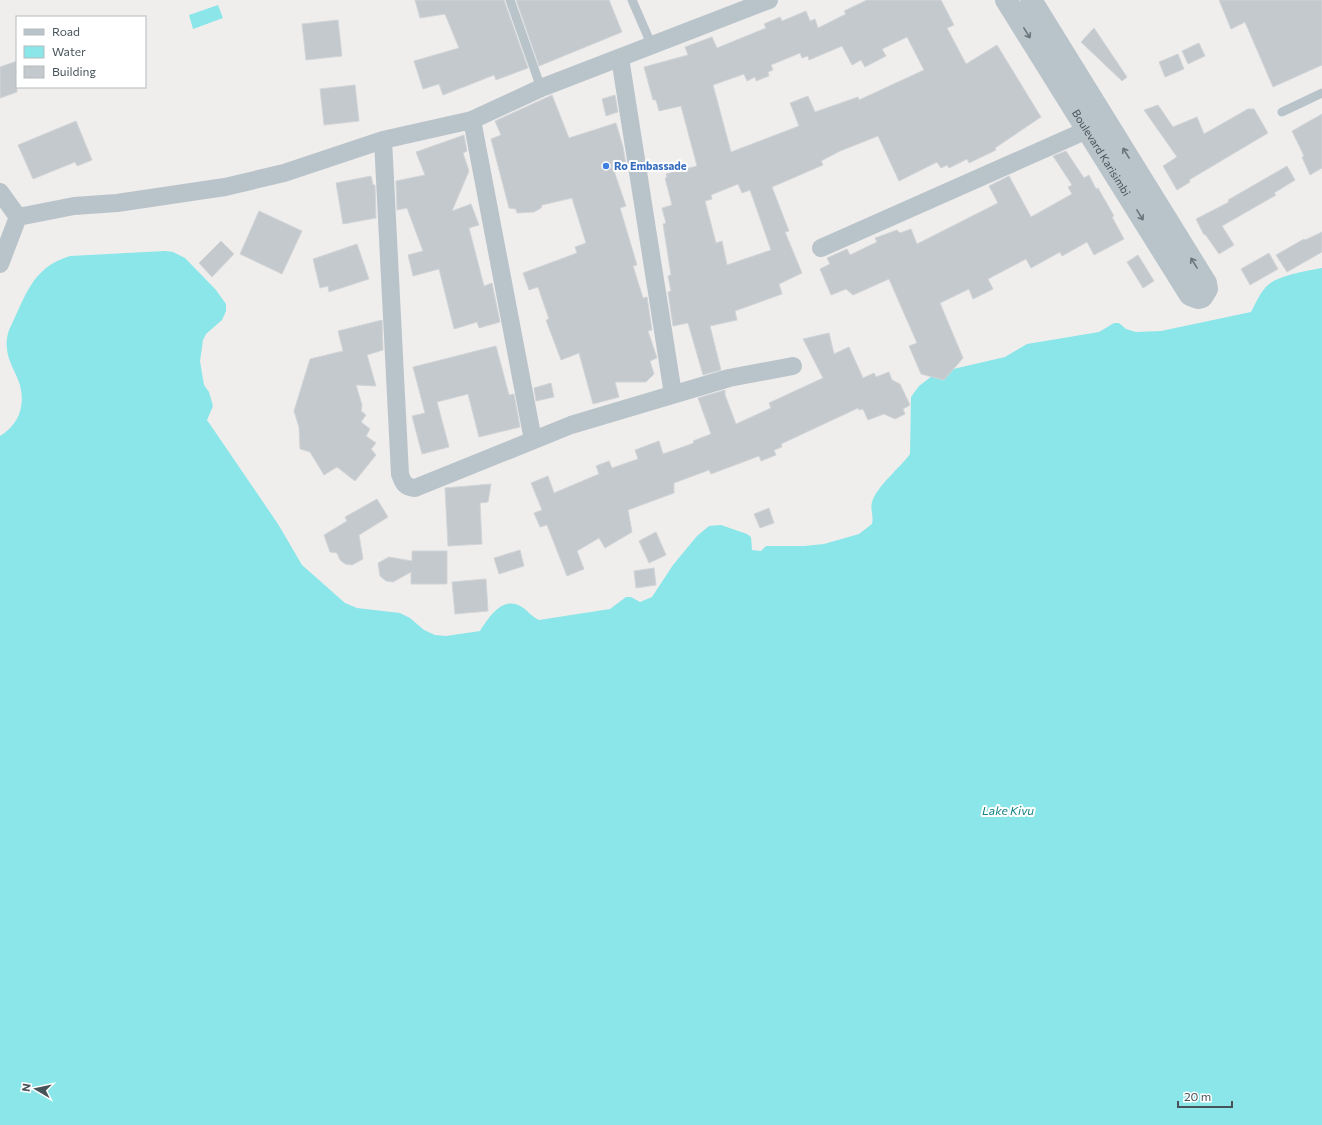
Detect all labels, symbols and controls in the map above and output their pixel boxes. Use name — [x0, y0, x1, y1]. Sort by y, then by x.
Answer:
legend — [16, 16, 146, 88]
text: Road — [52, 24, 80, 38]
one-way arrow — [1023, 27, 1031, 39]
text: Water — [52, 44, 86, 58]
text: Building — [52, 64, 96, 78]
street label: Boulevard Karisimbi — [1070, 107, 1134, 198]
one-way arrow — [1122, 148, 1130, 159]
place label: Ro Embassade — [614, 159, 687, 172]
marker: Ro Embassade — [601, 161, 611, 171]
one-way arrow — [1136, 209, 1144, 221]
one-way arrow — [1190, 257, 1198, 269]
water label: Lake Kivu — [982, 803, 1034, 817]
north arrow — [16, 1069, 56, 1109]
text: N — [19, 1082, 33, 1092]
scale bar — [1178, 1083, 1232, 1109]
text: 20 m — [1184, 1089, 1211, 1103]

